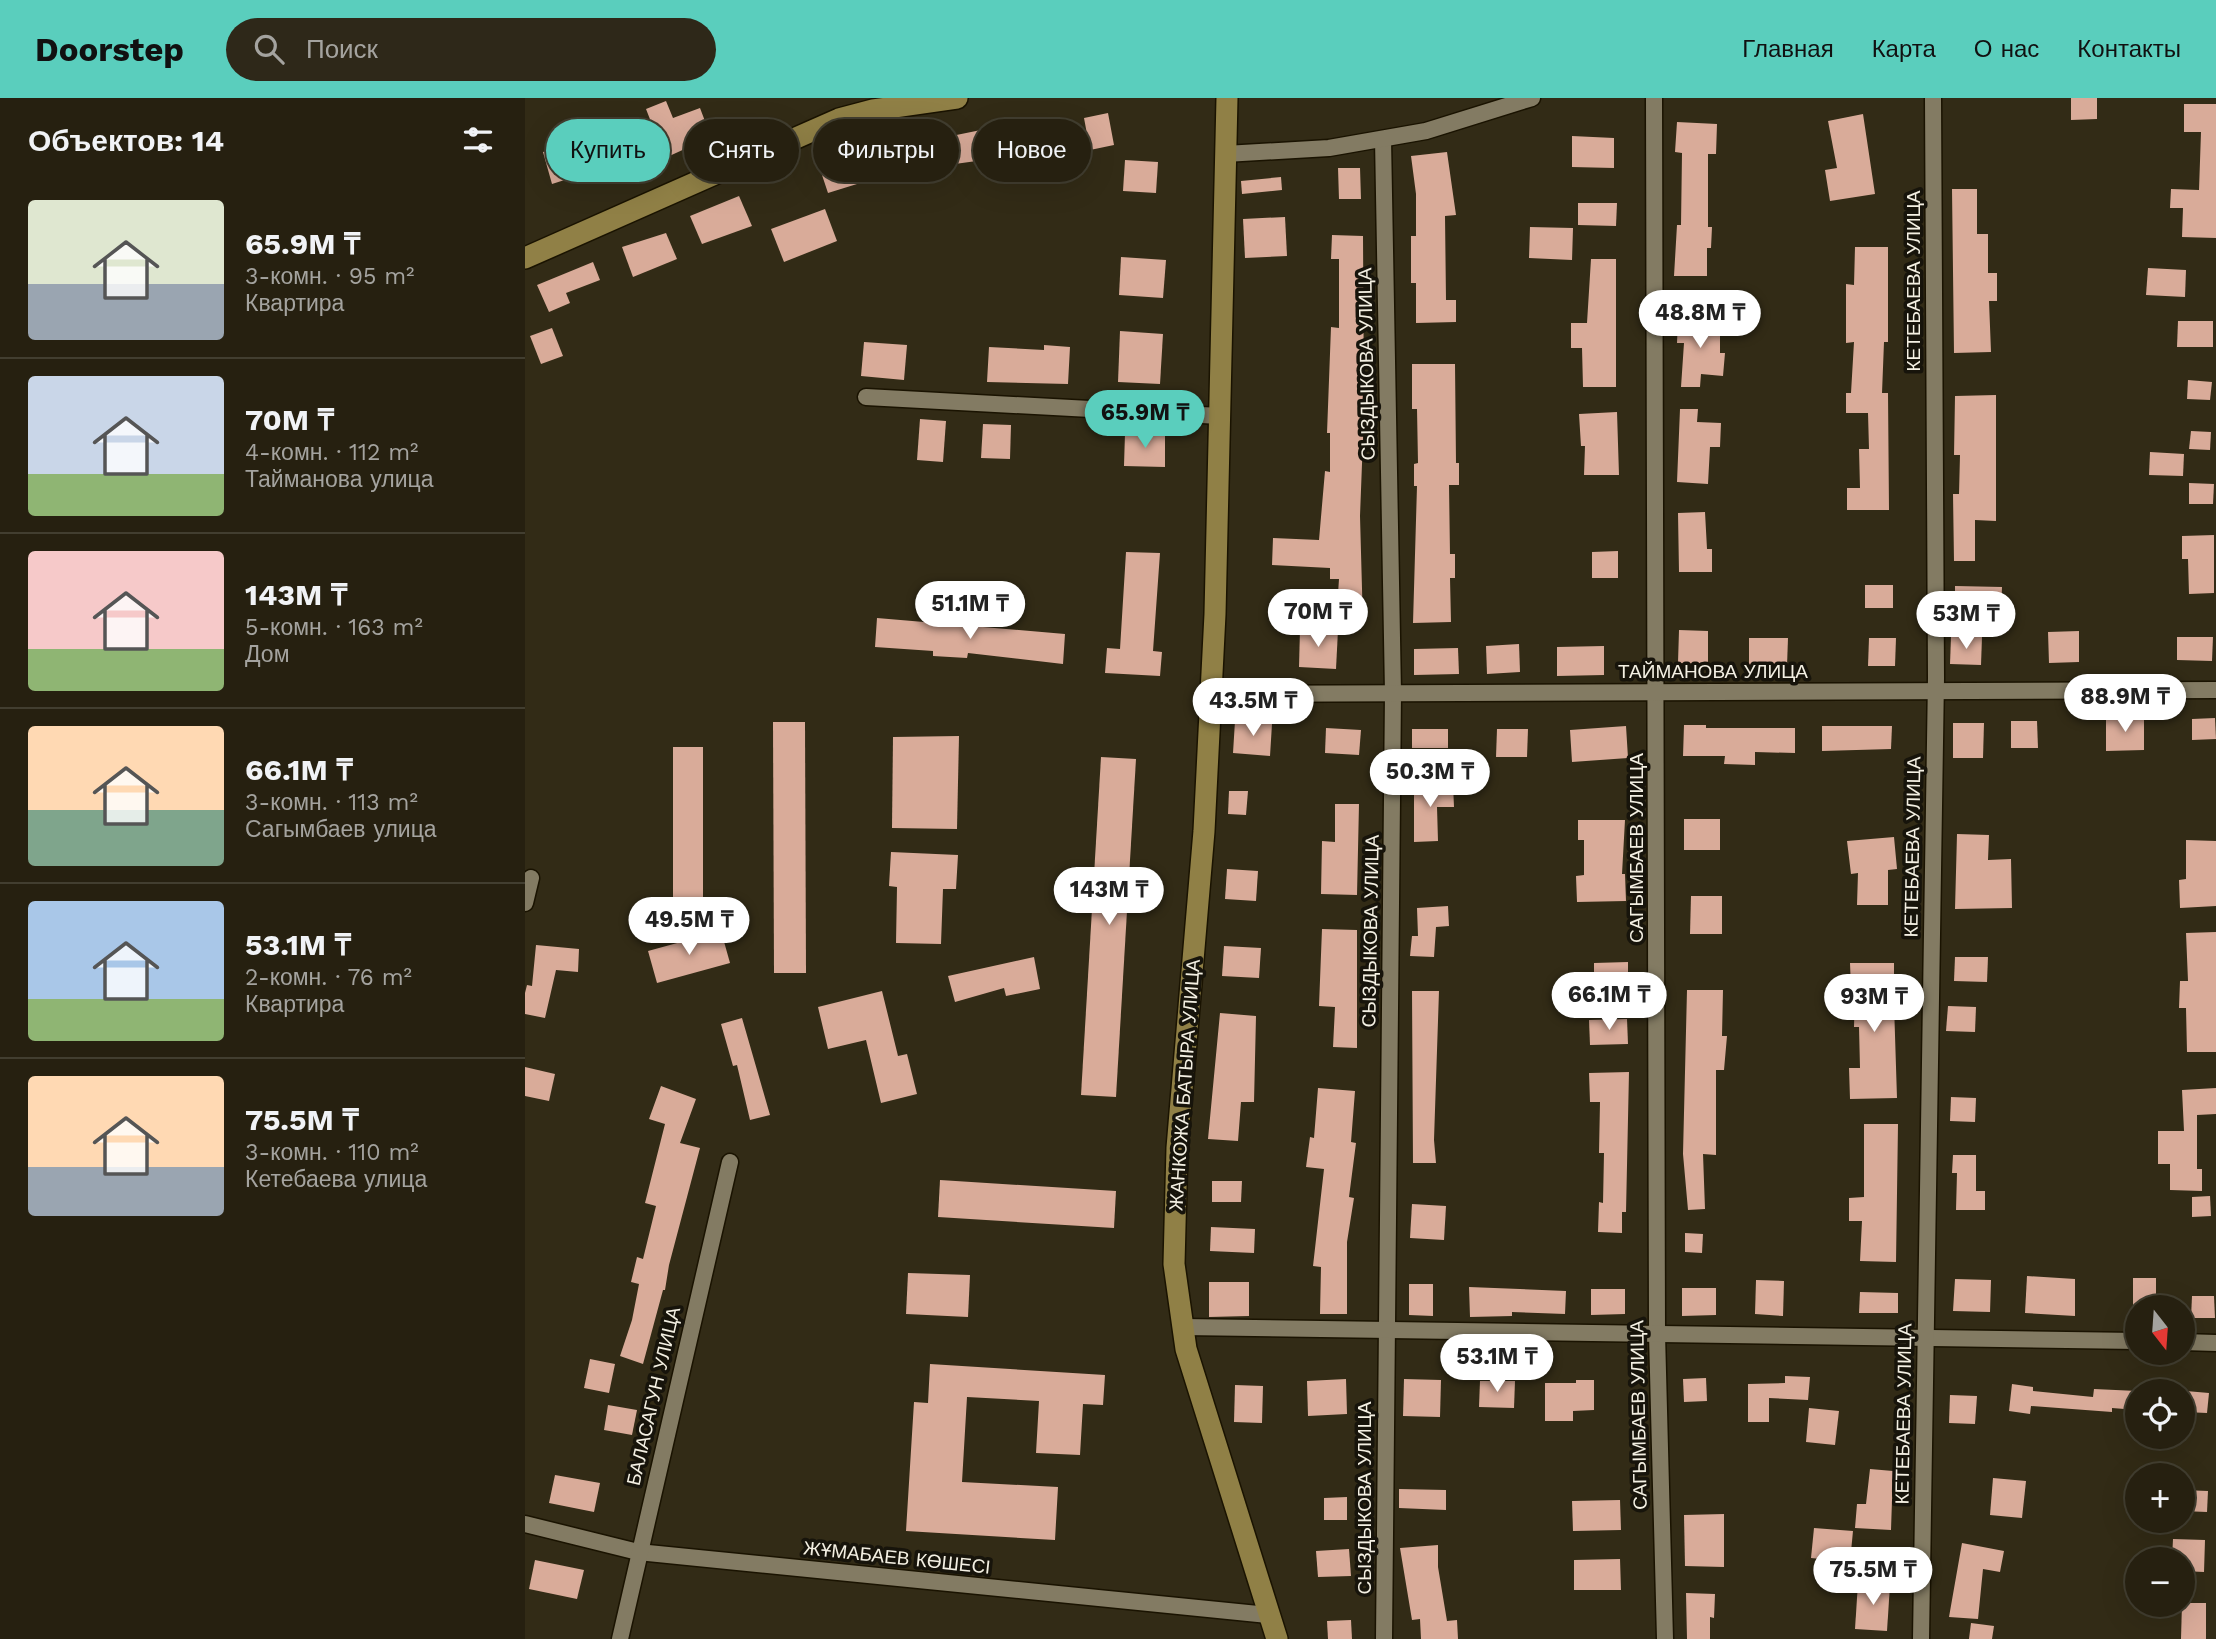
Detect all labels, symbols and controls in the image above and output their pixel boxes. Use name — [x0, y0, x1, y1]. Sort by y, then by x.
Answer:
search box — [226, 18, 716, 81]
text: Doorstep — [35, 30, 184, 69]
icon: search — [250, 30, 288, 68]
text: Поиск — [306, 34, 378, 64]
text: Главная — [1742, 35, 1834, 63]
text: Карта — [1872, 35, 1936, 63]
text: О нас — [1974, 35, 2039, 63]
text: Контакты — [2077, 35, 2181, 63]
chip: Купить — [546, 119, 670, 182]
chip: Снять — [684, 119, 799, 182]
chip: Фильтры — [813, 119, 959, 182]
chip: Новое — [973, 119, 1091, 182]
icon: filters — [459, 121, 497, 159]
text: Объектов: 14 — [28, 123, 224, 158]
street label: КЕТЕБАЕВА УЛИЦА — [1902, 190, 1925, 371]
text: 65.9M ₸ — [245, 226, 360, 261]
icon: home — [84, 228, 168, 312]
text: 3-комн. · 95 m² — [245, 263, 415, 290]
street label: СЫЗДЫКОВА УЛИЦА — [1353, 267, 1380, 461]
text: Квартира — [245, 290, 344, 317]
pin: 48.8M ₸ — [1635, 290, 1765, 350]
text: 48.8M ₸ — [1655, 299, 1745, 326]
pin: 65.9M ₸ — [1080, 390, 1210, 450]
text: 65.9M ₸ — [1101, 399, 1189, 426]
text: 70M ₸ — [245, 402, 334, 437]
icon: home — [84, 404, 168, 488]
text: 4-комн. · 112 m² — [245, 439, 418, 466]
text: Тайманова улица — [245, 466, 434, 493]
text: 143M ₸ — [245, 577, 347, 612]
icon: home — [84, 579, 168, 663]
pin: 51.1M ₸ — [905, 582, 1035, 641]
pin: 70M ₸ — [1269, 589, 1367, 649]
text: 51.1M ₸ — [931, 590, 1009, 617]
pin: 53M ₸ — [1917, 592, 2015, 651]
text: 70M ₸ — [1284, 598, 1352, 625]
text: 53M ₸ — [1932, 600, 2000, 627]
text: 5-комн. · 163 m² — [245, 614, 423, 641]
text: Дом — [245, 641, 289, 668]
street label: ТАЙМАНОВА УЛИЦА — [1618, 660, 1808, 683]
pin: 88.9M ₸ — [2060, 674, 2190, 734]
pin: 43.5M ₸ — [1188, 678, 1318, 738]
text: 88.9M ₸ — [2080, 683, 2170, 710]
text: 43.5M ₸ — [1209, 687, 1297, 714]
pin: 50.3M ₸ — [1365, 750, 1495, 809]
text: 66.1M ₸ — [245, 752, 353, 787]
street label: САГЫМБАЕВ УЛИЦА — [1625, 753, 1648, 943]
icon: home — [84, 754, 168, 838]
street label: КЕТЕБАЕВА УЛИЦА — [1899, 756, 1926, 938]
text: 50.3M ₸ — [1386, 758, 1474, 785]
text: 3-комн. · 113 m² — [245, 789, 418, 816]
text: Сагымбаев улица — [245, 816, 437, 843]
street label: СЫЗДЫКОВА УЛИЦА — [1357, 834, 1384, 1028]
pin: 143M ₸ — [1052, 868, 1166, 927]
text: 143M ₸ — [1070, 876, 1148, 903]
pin: 49.5M ₸ — [624, 898, 754, 957]
text: 49.5M ₸ — [644, 906, 734, 933]
text: 53.1M ₸ — [245, 927, 351, 962]
icon: home — [84, 929, 168, 1013]
street label: ЖАНКОЖА БАТЫРА УЛИЦА — [1164, 958, 1205, 1212]
text: 2-комн. · 76 m² — [245, 964, 412, 991]
pin: 66.1M ₸ — [1544, 972, 1674, 1032]
pin: 93M ₸ — [1825, 974, 1923, 1034]
text: 66.1M ₸ — [1568, 981, 1650, 1008]
text: 93M ₸ — [1840, 983, 1908, 1010]
text: Квартира — [245, 991, 344, 1018]
text: 75.5M ₸ — [245, 1102, 359, 1137]
icon: home — [84, 1104, 168, 1188]
text: 3-комн. · 110 m² — [245, 1139, 419, 1166]
text: Кетебаева улица — [245, 1166, 427, 1193]
north arrow — [2125, 1295, 2195, 1365]
map controls — [2125, 1295, 2195, 1617]
street label: БАЛАСАГУН УЛИЦА — [622, 1304, 685, 1488]
street label: САГЫМБАЕВ УЛИЦА — [1625, 1320, 1652, 1510]
street label: КЕТЕБАЕВА УЛИЦА — [1890, 1323, 1917, 1505]
pin: 53.1M ₸ — [1432, 1334, 1562, 1394]
text: 53.1M ₸ — [1456, 1343, 1538, 1370]
button: locate — [2125, 1379, 2195, 1449]
street label: СЫЗДЫКОВА УЛИЦА — [1353, 1401, 1376, 1594]
button: + — [2125, 1463, 2195, 1533]
street label: ЖҰМАБАЕВ КӨШЕСІ — [802, 1536, 992, 1579]
button: − — [2125, 1547, 2195, 1617]
pin: 75.5M ₸ — [1808, 1548, 1938, 1607]
text: 75.5M ₸ — [1829, 1556, 1917, 1583]

